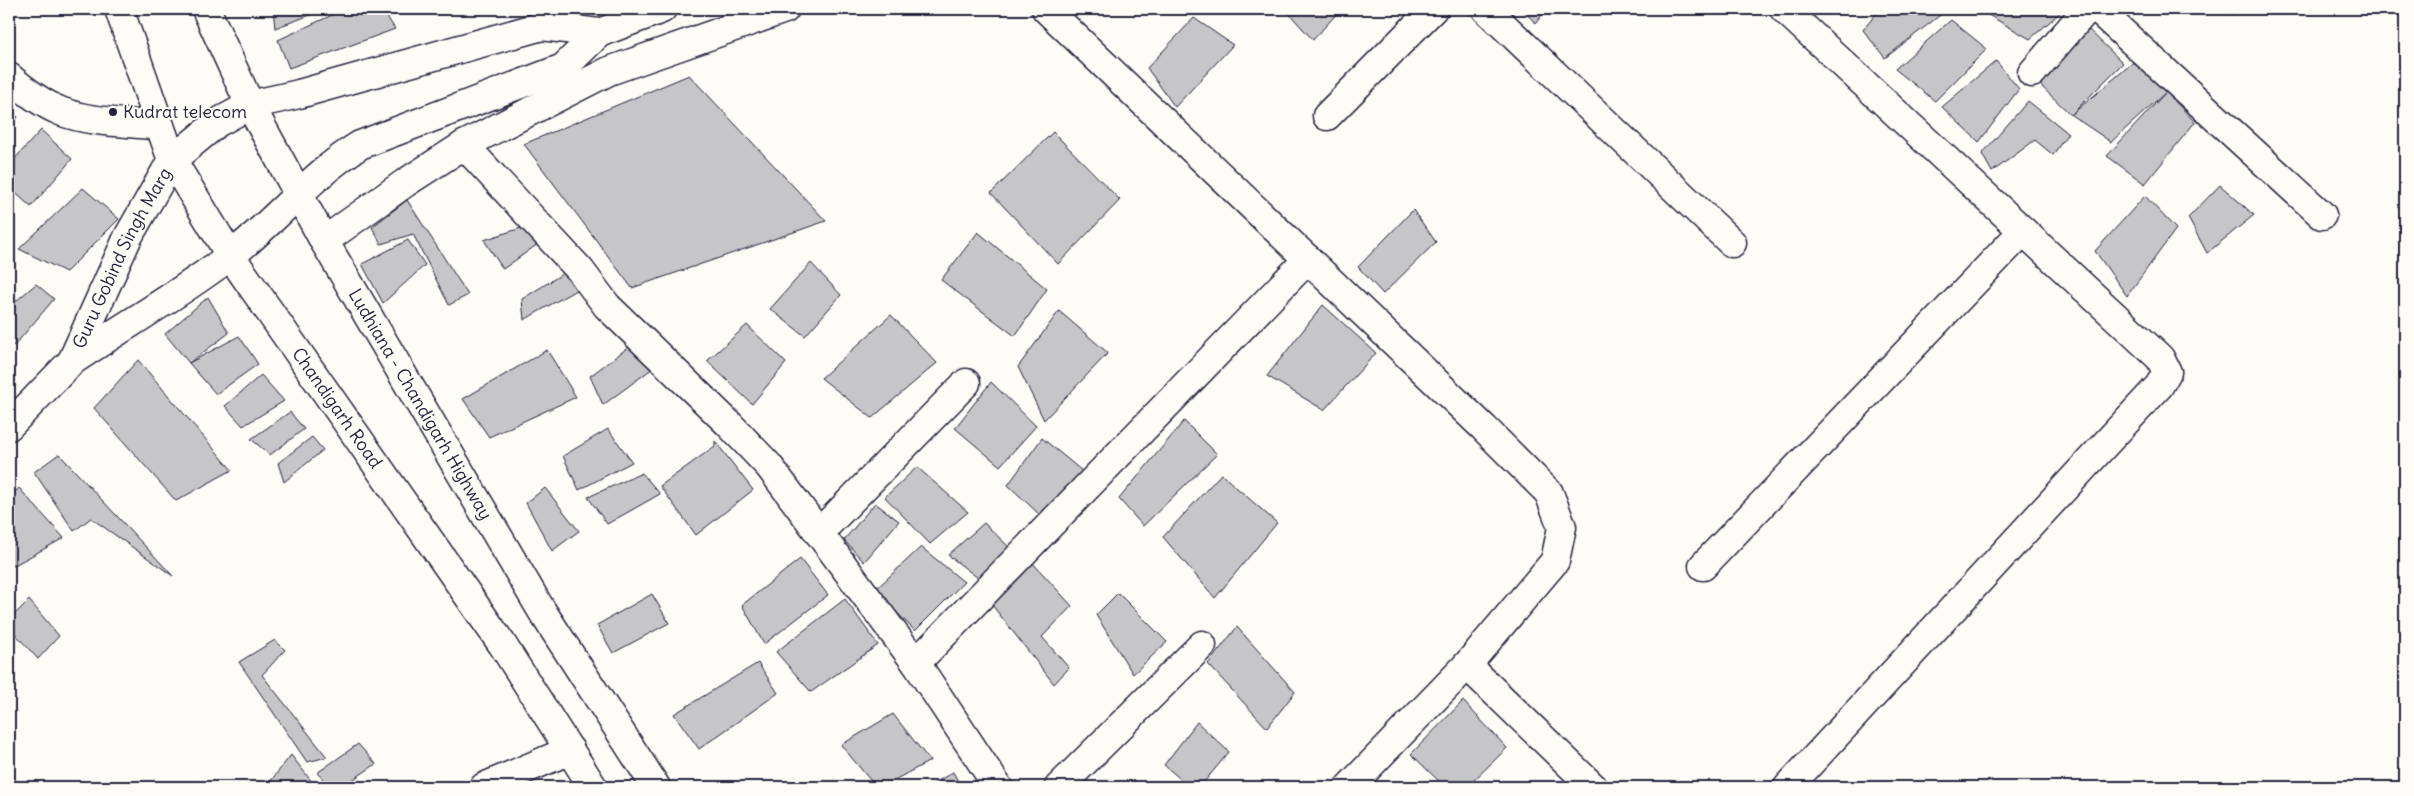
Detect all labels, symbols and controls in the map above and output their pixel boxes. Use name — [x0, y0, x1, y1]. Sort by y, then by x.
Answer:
place label: Kudrat telecom — [123, 100, 247, 123]
marker: Kudrat telecom — [107, 106, 119, 118]
street label: Guru Gobind Singh Marg — [67, 163, 176, 352]
street label: Ludhiana - Chandigarh Highway — [344, 284, 498, 524]
street label: Chandigarh Road — [287, 343, 388, 473]

